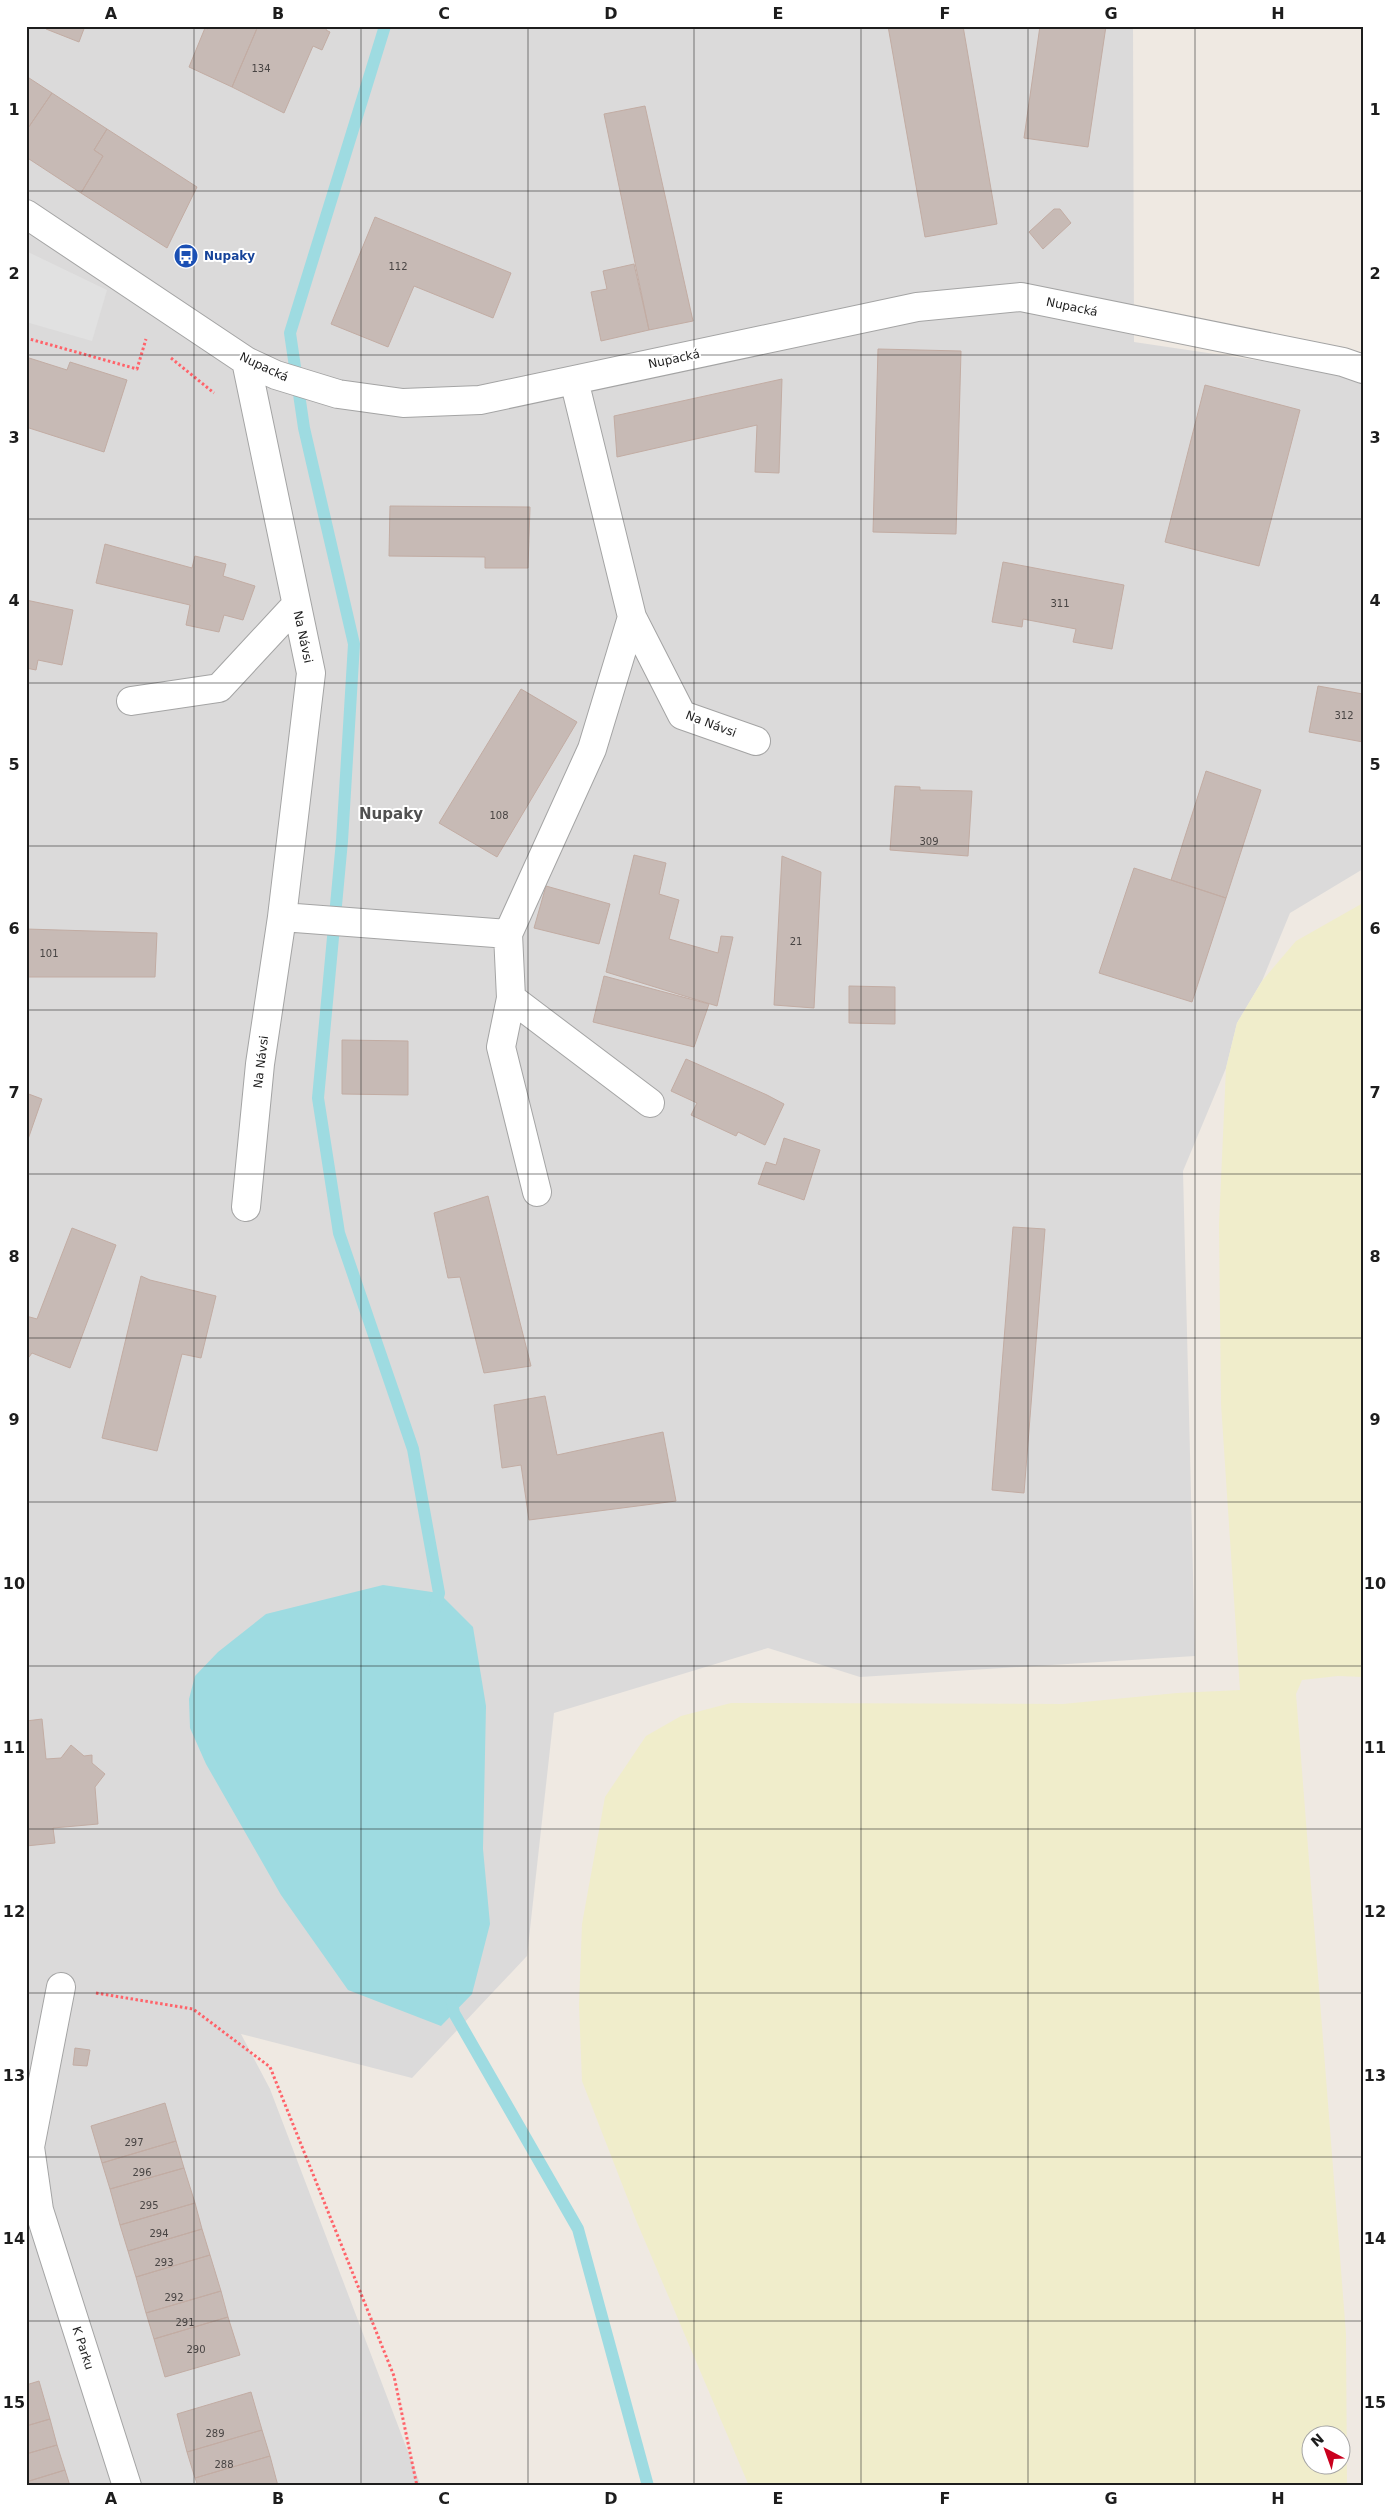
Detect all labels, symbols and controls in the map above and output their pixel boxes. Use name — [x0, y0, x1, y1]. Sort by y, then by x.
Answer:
text: A — [105, 4, 118, 23]
text: B — [272, 4, 284, 23]
text: C — [438, 4, 450, 23]
text: D — [604, 4, 618, 23]
text: E — [773, 4, 783, 23]
text: F — [940, 4, 950, 23]
text: G — [1104, 4, 1118, 23]
text: H — [1271, 4, 1285, 23]
house number: 134 — [251, 63, 271, 74]
text: 1 — [8, 100, 20, 119]
text: 1 — [1369, 100, 1381, 119]
bus stop icon: Nupaky — [173, 243, 199, 269]
place label: Nupaky — [204, 249, 255, 263]
house number: 112 — [388, 261, 408, 272]
text: 2 — [8, 264, 20, 283]
text: 2 — [1369, 264, 1381, 283]
street label: Nupacká — [1045, 295, 1099, 319]
street label: Nupacká — [647, 347, 701, 371]
street label: Nupacká — [237, 350, 291, 384]
text: 3 — [8, 428, 20, 447]
text: 3 — [1369, 428, 1381, 447]
text: 4 — [8, 591, 20, 610]
text: 4 — [1369, 591, 1381, 610]
house number: 311 — [1050, 598, 1070, 609]
street label: Na Návsi — [291, 610, 315, 664]
street label: Na Návsi — [684, 708, 738, 740]
house number: 312 — [1334, 710, 1354, 721]
text: 5 — [8, 755, 20, 774]
text: 5 — [1369, 755, 1381, 774]
district label: Nupaky — [359, 805, 423, 823]
house number: 108 — [489, 810, 509, 821]
house number: 309 — [919, 836, 939, 847]
text: 6 — [8, 919, 20, 938]
text: 6 — [1369, 919, 1381, 938]
house number: 21 — [790, 936, 802, 947]
house number: 101 — [39, 948, 59, 959]
street label: Na Návsi — [251, 1035, 271, 1089]
text: 7 — [8, 1083, 20, 1102]
text: 7 — [1369, 1083, 1381, 1102]
text: 8 — [8, 1247, 20, 1266]
text: 8 — [1369, 1247, 1381, 1266]
text: 9 — [8, 1410, 20, 1429]
text: 9 — [1369, 1410, 1381, 1429]
text: 10 — [3, 1574, 25, 1593]
text: 10 — [1364, 1574, 1386, 1593]
text: 11 — [3, 1738, 25, 1757]
text: 11 — [1364, 1738, 1386, 1757]
text: 12 — [3, 1902, 25, 1921]
text: 12 — [1364, 1902, 1386, 1921]
text: 13 — [3, 2066, 25, 2085]
text: 13 — [1364, 2066, 1386, 2085]
house number: 297 — [124, 2137, 144, 2148]
house number: 296 — [132, 2167, 152, 2178]
house number: 295 — [139, 2200, 159, 2211]
house number: 294 — [149, 2228, 169, 2239]
text: 14 — [3, 2229, 25, 2248]
text: 14 — [1364, 2229, 1386, 2248]
house number: 293 — [154, 2257, 174, 2268]
house number: 292 — [164, 2292, 184, 2303]
house number: 291 — [175, 2317, 195, 2328]
street label: K Parku — [69, 2325, 97, 2371]
house number: 290 — [186, 2344, 206, 2355]
text: 15 — [3, 2393, 25, 2412]
text: 15 — [1364, 2393, 1386, 2412]
north arrow — [1302, 2424, 1352, 2474]
house number: 289 — [205, 2428, 225, 2439]
text: N — [1308, 2430, 1327, 2450]
house number: 288 — [214, 2459, 234, 2470]
text: A — [105, 2489, 118, 2508]
text: B — [272, 2489, 284, 2508]
text: C — [438, 2489, 450, 2508]
text: D — [604, 2489, 618, 2508]
text: E — [773, 2489, 783, 2508]
text: F — [940, 2489, 950, 2508]
text: G — [1104, 2489, 1118, 2508]
text: H — [1271, 2489, 1285, 2508]

